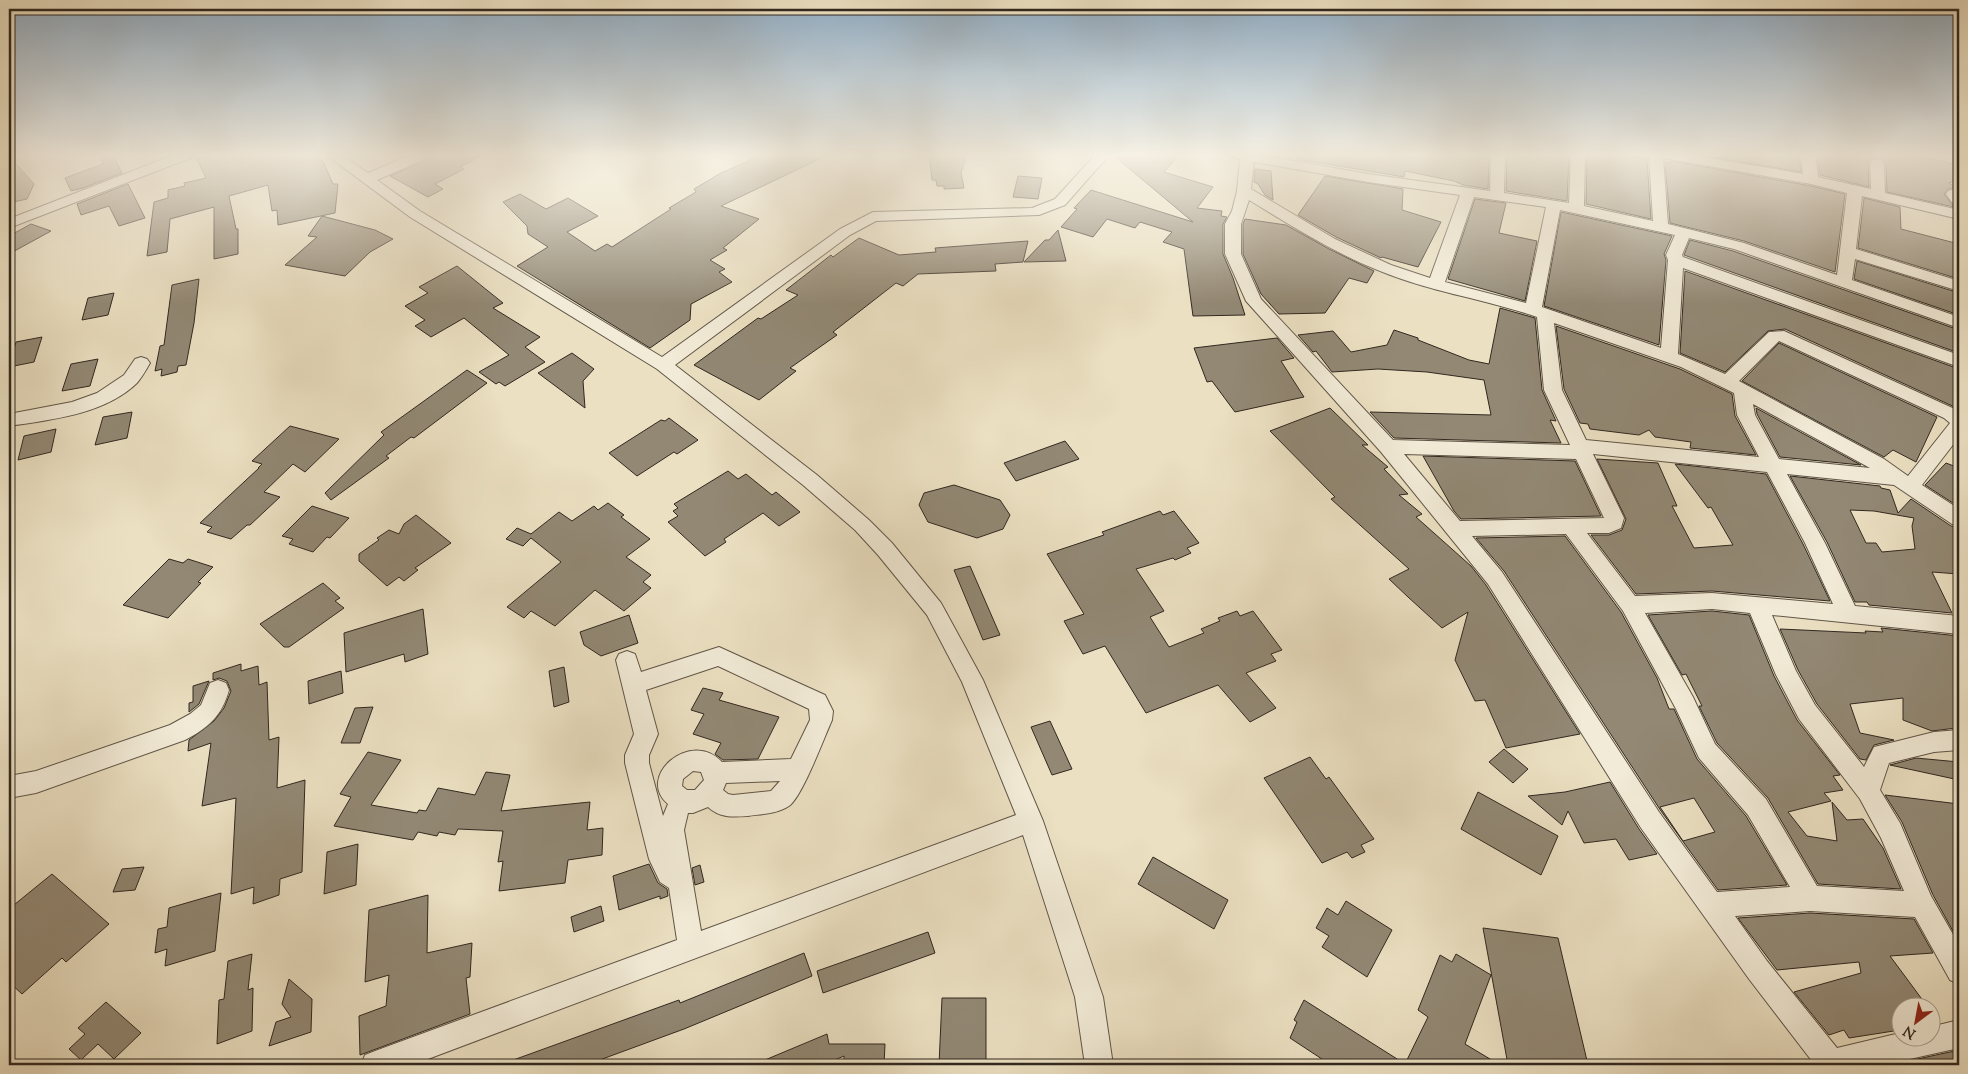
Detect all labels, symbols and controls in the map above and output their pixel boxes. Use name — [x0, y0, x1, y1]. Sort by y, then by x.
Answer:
north arrow — [1890, 996, 1940, 1046]
text: N — [1900, 1020, 1920, 1043]

